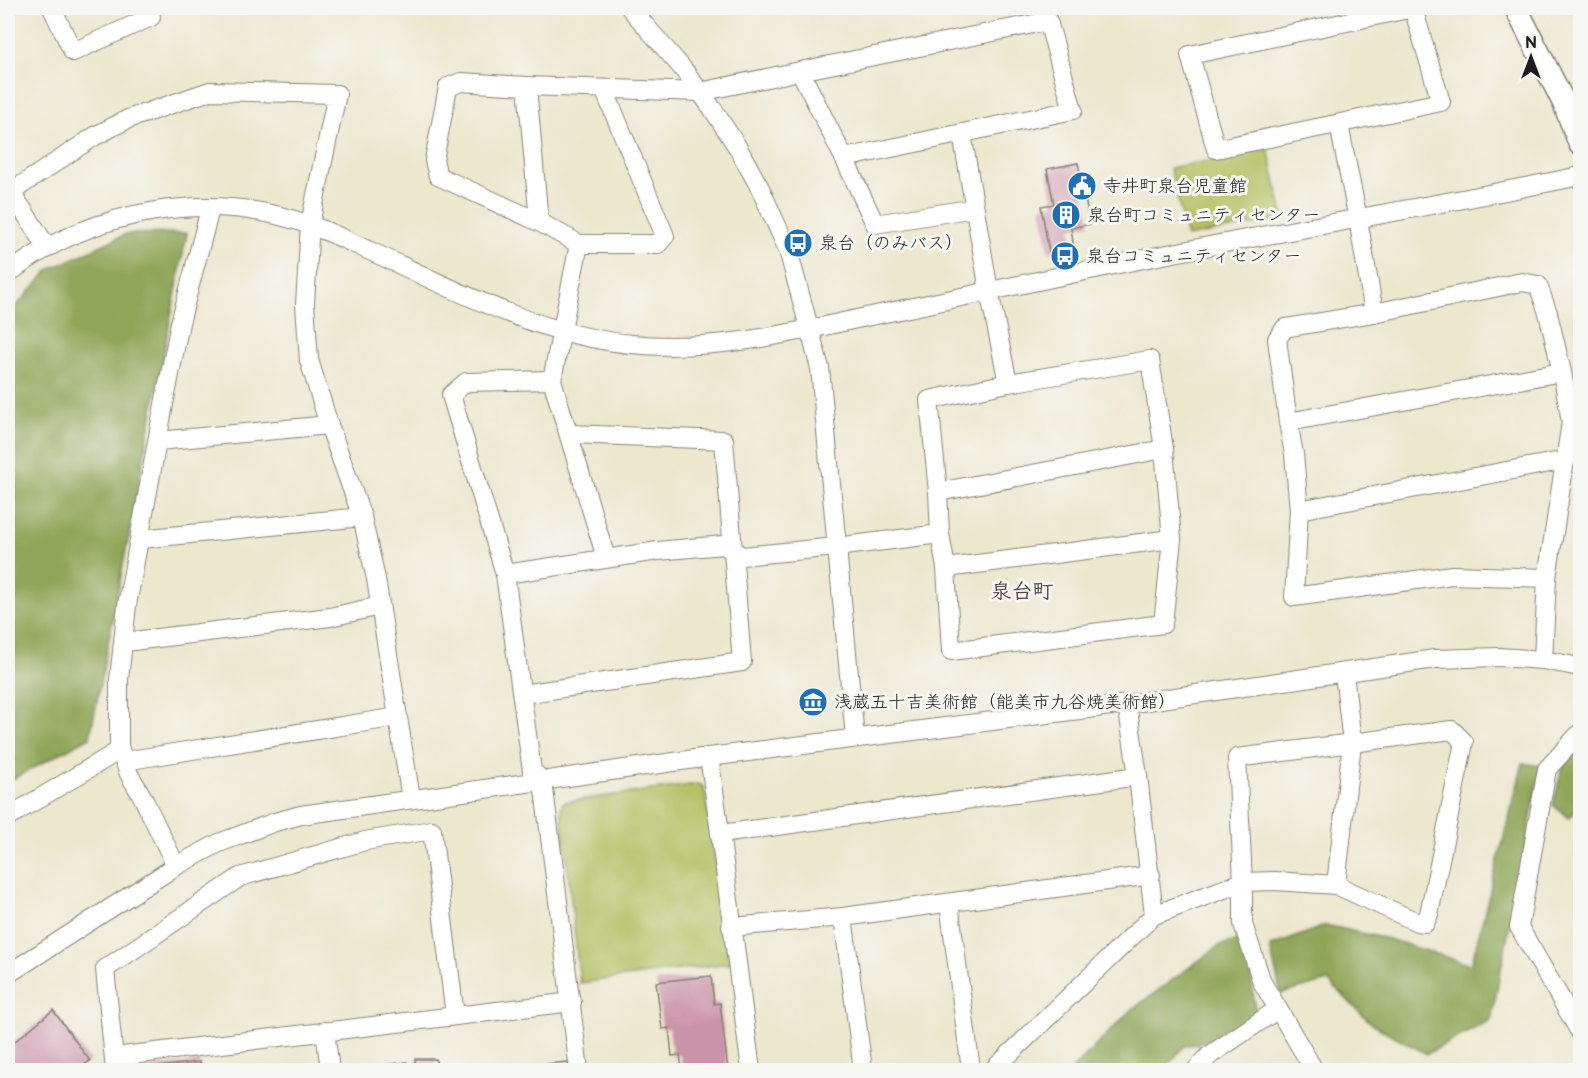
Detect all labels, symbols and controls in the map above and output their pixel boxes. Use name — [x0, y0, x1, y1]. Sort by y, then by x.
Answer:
north arrow — [1501, 27, 1561, 87]
text: N — [1525, 34, 1537, 53]
public building icon: 寺井町泉台児童館 — [1066, 170, 1098, 202]
place label: 寺井町泉台児童館 — [1103, 176, 1247, 197]
building icon: 泉台町コミュニティセンター — [1050, 199, 1082, 231]
place label: 泉台町コミュニティセンター — [1087, 205, 1320, 226]
bus stop icon: 泉台（のみバス） — [782, 227, 814, 259]
place label: 泉台（のみバス） — [819, 233, 963, 254]
bus stop icon: 泉台コミュニティセンター — [1049, 240, 1081, 272]
place label: 泉台コミュニティセンター — [1086, 246, 1301, 267]
district label: 泉台町 — [991, 579, 1054, 604]
museum icon: 浅蔵五十吉美術館（能美市九谷焼美術館） — [797, 686, 829, 718]
place label: 浅蔵五十吉美術館（能美市九谷焼美術館） — [834, 692, 1176, 713]

